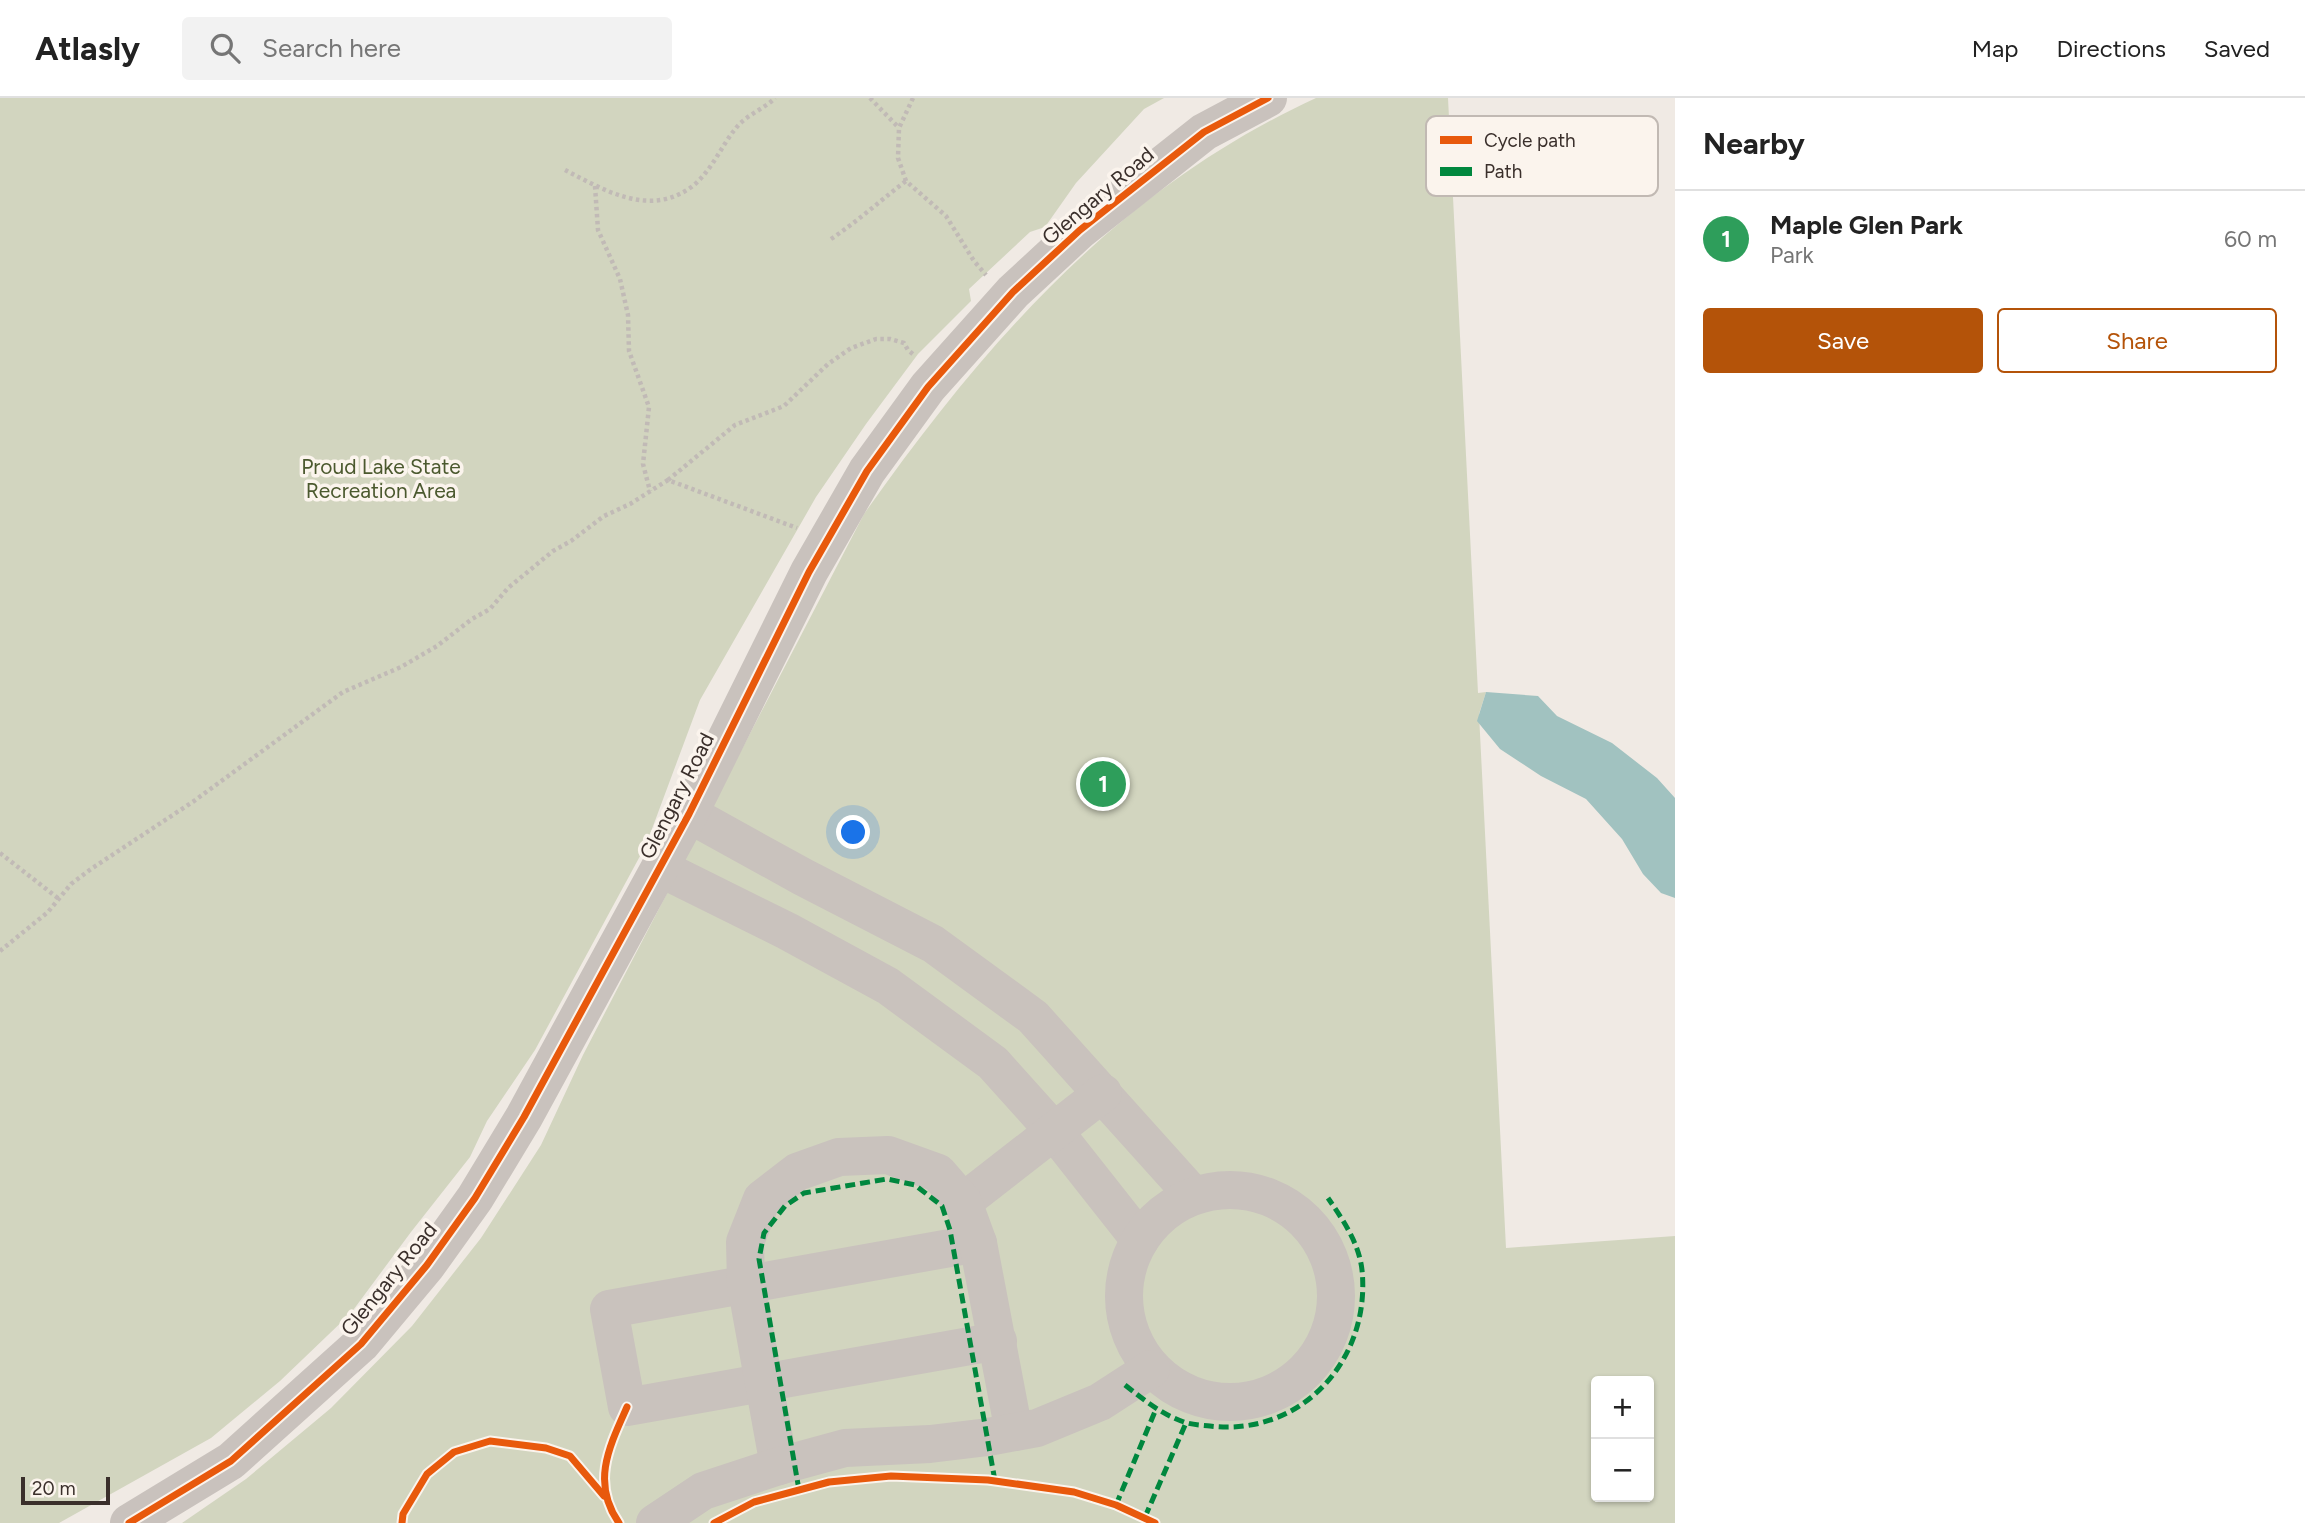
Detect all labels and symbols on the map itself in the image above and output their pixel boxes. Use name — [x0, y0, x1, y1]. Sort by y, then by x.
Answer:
legend — [1426, 116, 1658, 196]
text: Cycle path — [1484, 129, 1576, 152]
street label: Glengary Road — [1037, 142, 1159, 250]
text: Path — [1484, 160, 1522, 183]
park label: Proud Lake State Recreation Area — [301, 454, 461, 503]
street label: Glengary Road — [634, 728, 719, 863]
pin: 1 — [1080, 758, 1126, 810]
your location — [836, 815, 870, 849]
street label: Glengary Road — [335, 1217, 442, 1340]
scale bar — [21, 1474, 110, 1506]

